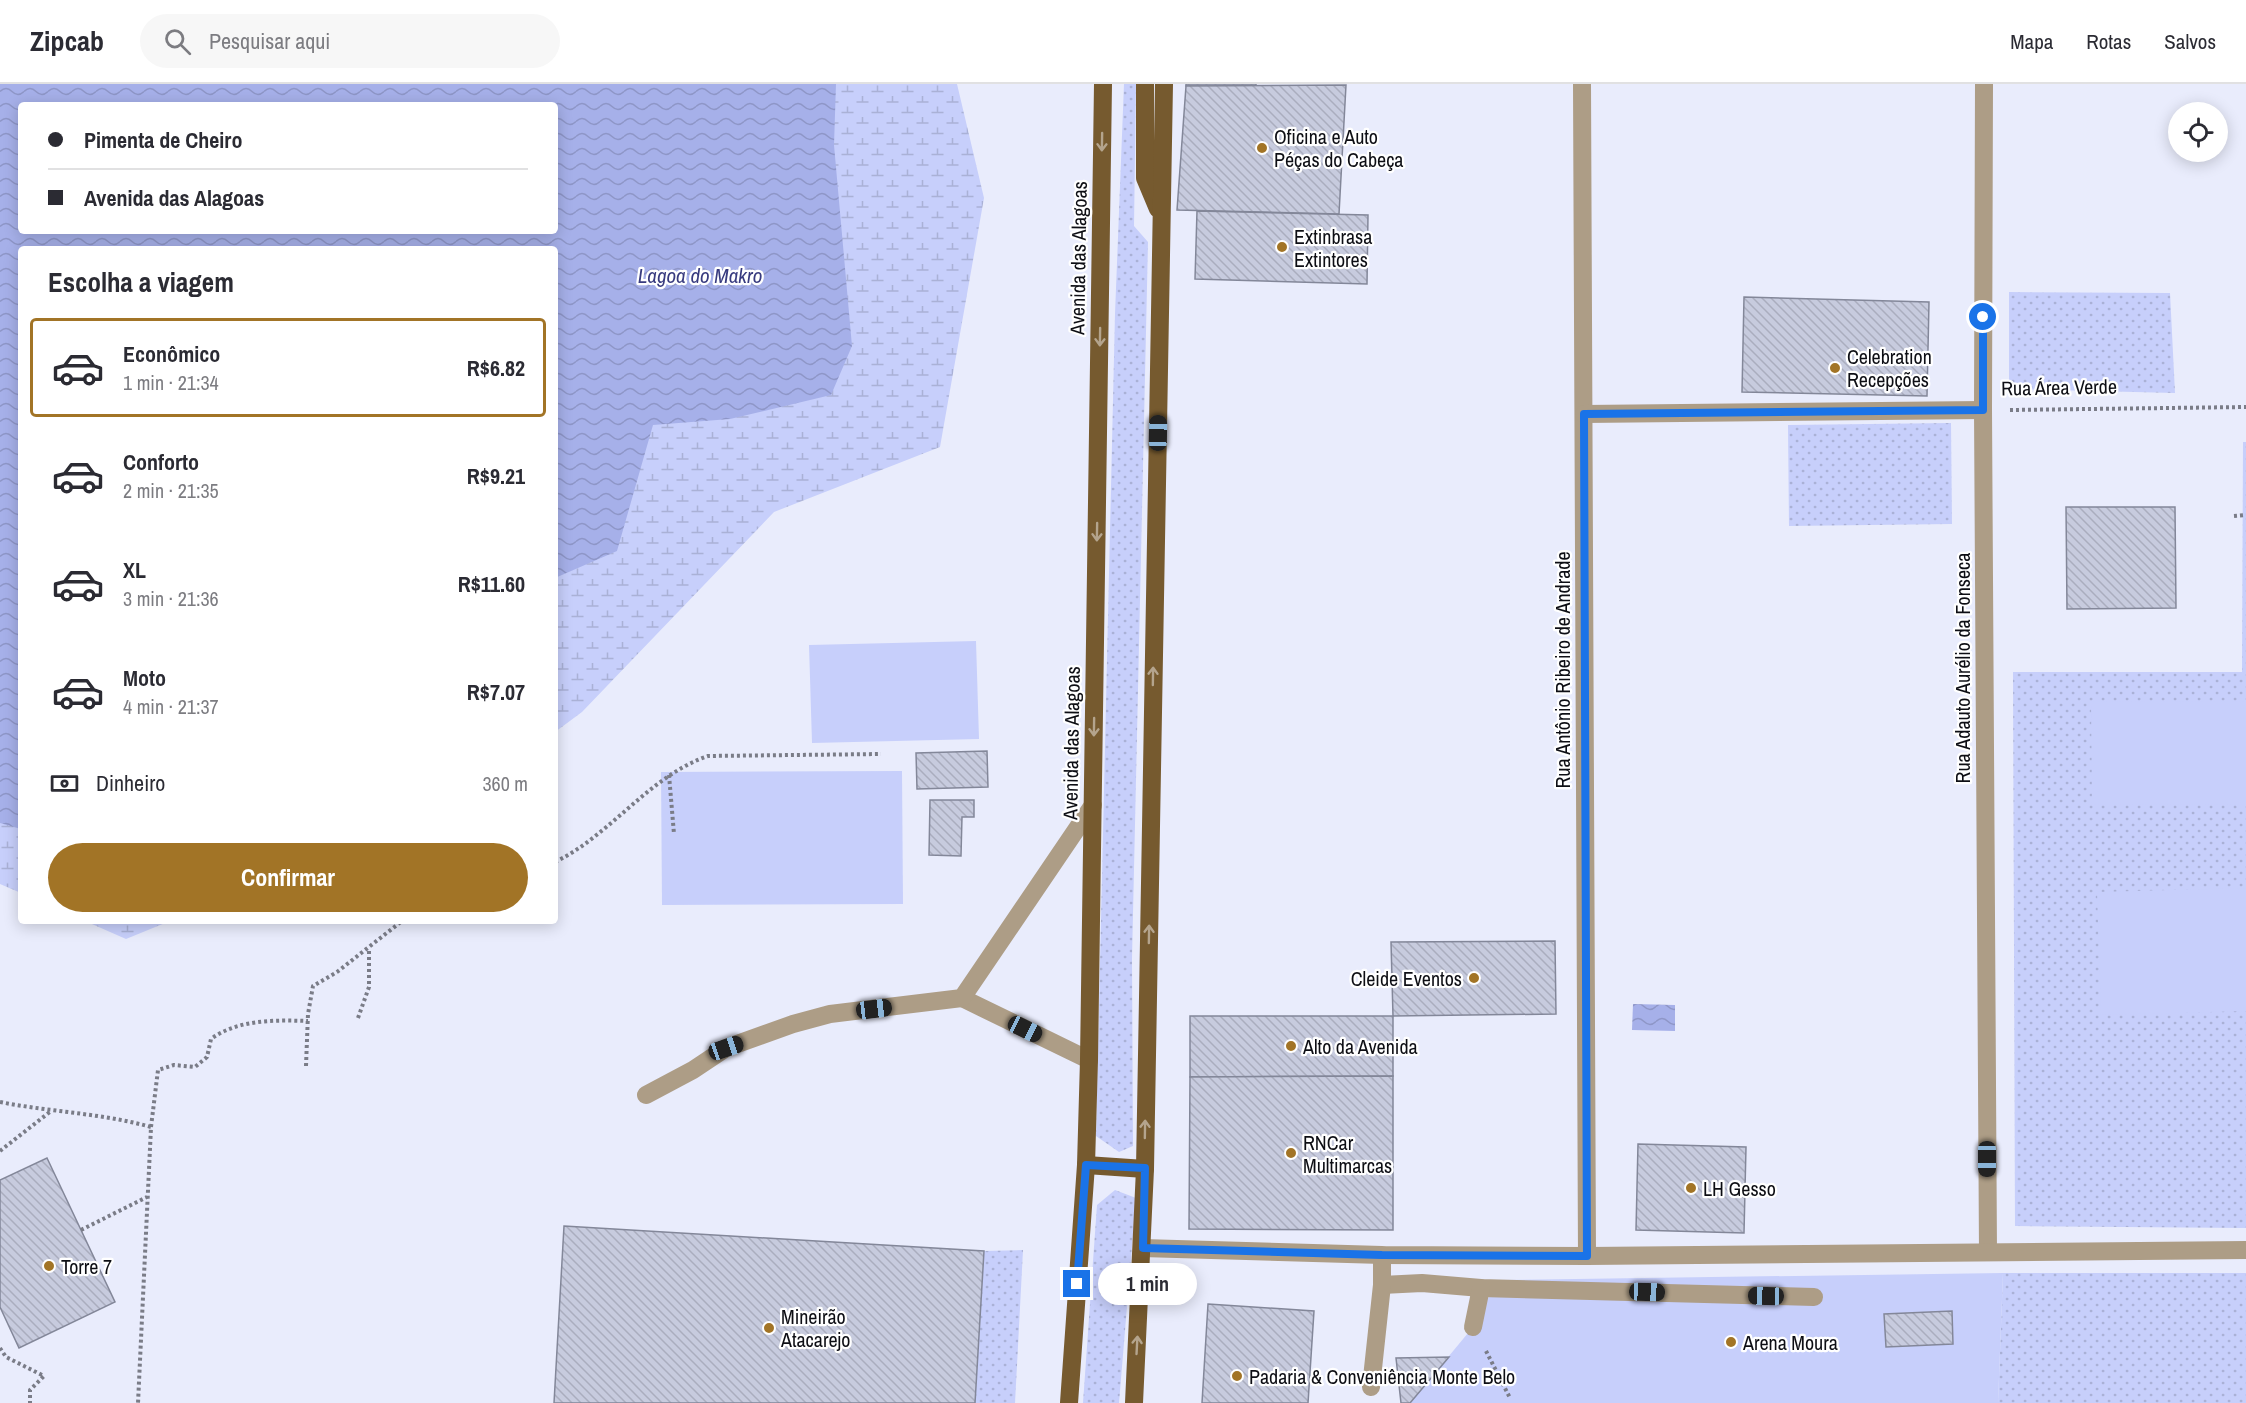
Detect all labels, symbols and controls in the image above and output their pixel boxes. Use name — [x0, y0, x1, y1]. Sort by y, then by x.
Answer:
search box — [140, 14, 560, 68]
text: Zipcab — [30, 22, 104, 60]
icon: search — [161, 25, 194, 58]
text: Pesquisar aqui — [209, 26, 330, 56]
text: Mapa — [2010, 27, 2053, 56]
text: Rotas — [2086, 27, 2131, 56]
text: Salvos — [2164, 27, 2216, 56]
map controls — [2168, 102, 2228, 162]
button: locate — [2168, 102, 2228, 162]
place label: Oficina e Auto Péças do Cabeça — [1274, 123, 1403, 173]
text: Pimenta de Cheiro — [84, 125, 242, 155]
one-way arrow — [1097, 132, 1108, 152]
marker: Oficina e Auto Péças do Cabeça — [1255, 141, 1269, 155]
street label: Avenida das Alagoas — [1063, 181, 1093, 336]
text: Avenida das Alagoas — [84, 183, 264, 213]
place label: Extinbrasa Extintores — [1294, 223, 1372, 273]
marker: Extinbrasa Extintores — [1275, 240, 1289, 254]
water label: Lagoa do Makro — [638, 261, 762, 290]
text: Escolha a viagem — [48, 264, 234, 300]
route start — [1969, 303, 1996, 330]
one-way arrow — [1094, 327, 1105, 347]
text: Econômico — [123, 339, 220, 369]
icon: car — [51, 341, 105, 395]
place label: Celebration Recepções — [1847, 343, 1932, 393]
text: R$6.82 — [467, 353, 525, 383]
marker: Celebration Recepções — [1828, 361, 1842, 375]
text: 1 min · 21:34 — [123, 369, 219, 396]
street label: Rua Área Verde — [2001, 372, 2117, 402]
car — [1149, 415, 1167, 451]
text: Conforto — [123, 447, 199, 477]
icon: car — [51, 449, 105, 503]
text: R$9.21 — [467, 461, 525, 491]
text: 2 min · 21:35 — [123, 477, 219, 504]
one-way arrow — [1091, 522, 1103, 542]
street label: Rua Antônio Ribeiro de Andrade — [1549, 551, 1576, 789]
street label: Rua Adauto Aurélio da Fonseca — [1949, 553, 1976, 783]
text: XL — [123, 555, 146, 585]
icon: car — [51, 557, 105, 611]
text: R$11.60 — [458, 569, 525, 599]
text: 3 min · 21:36 — [123, 585, 219, 612]
text: Moto — [123, 663, 166, 693]
icon: car — [51, 665, 105, 719]
street label: Avenida das Alagoas — [1056, 666, 1086, 821]
one-way arrow — [1148, 666, 1159, 686]
text: R$7.07 — [467, 677, 525, 707]
text: 4 min · 21:37 — [123, 693, 219, 720]
one-way arrow — [1088, 717, 1100, 737]
icon: cash — [48, 767, 81, 800]
text: Dinheiro — [96, 768, 165, 798]
text: 360 m — [482, 770, 528, 797]
button: Confirmar — [48, 843, 528, 912]
one-way arrow — [1143, 924, 1155, 944]
place label: Cleide Eventos — [1351, 965, 1462, 992]
marker: Cleide Eventos — [1467, 971, 1481, 985]
car — [855, 998, 893, 1020]
car — [1005, 1013, 1045, 1045]
place label: Alto da Avenida — [1302, 1033, 1418, 1060]
car — [706, 1034, 746, 1062]
marker: Alto da Avenida — [1284, 1039, 1298, 1053]
one-way arrow — [1140, 1119, 1151, 1139]
place label: RNCar Multimarcas — [1303, 1129, 1392, 1179]
car — [1978, 1141, 1996, 1177]
marker: RNCar Multimarcas — [1284, 1146, 1298, 1160]
place label: LH Gesso — [1703, 1175, 1776, 1202]
marker: LH Gesso — [1684, 1181, 1698, 1195]
place label: Torre 7 — [61, 1253, 112, 1280]
marker: Torre 7 — [42, 1259, 56, 1273]
callout: 1 min — [1098, 1263, 1197, 1305]
route end — [1063, 1270, 1090, 1297]
text: 1 min — [1126, 1270, 1169, 1297]
car — [1629, 1282, 1665, 1302]
car — [1748, 1287, 1784, 1305]
place label: Mineirão Atacarejo — [780, 1303, 850, 1353]
marker: Mineirão Atacarejo — [762, 1321, 776, 1335]
place label: Arena Moura — [1742, 1329, 1838, 1356]
one-way arrow — [1132, 1335, 1143, 1355]
marker: Arena Moura — [1724, 1335, 1738, 1349]
place label: Padaria & Conveniência Monte Belo — [1249, 1363, 1515, 1390]
marker: Padaria & Conveniência Monte Belo — [1230, 1369, 1244, 1383]

